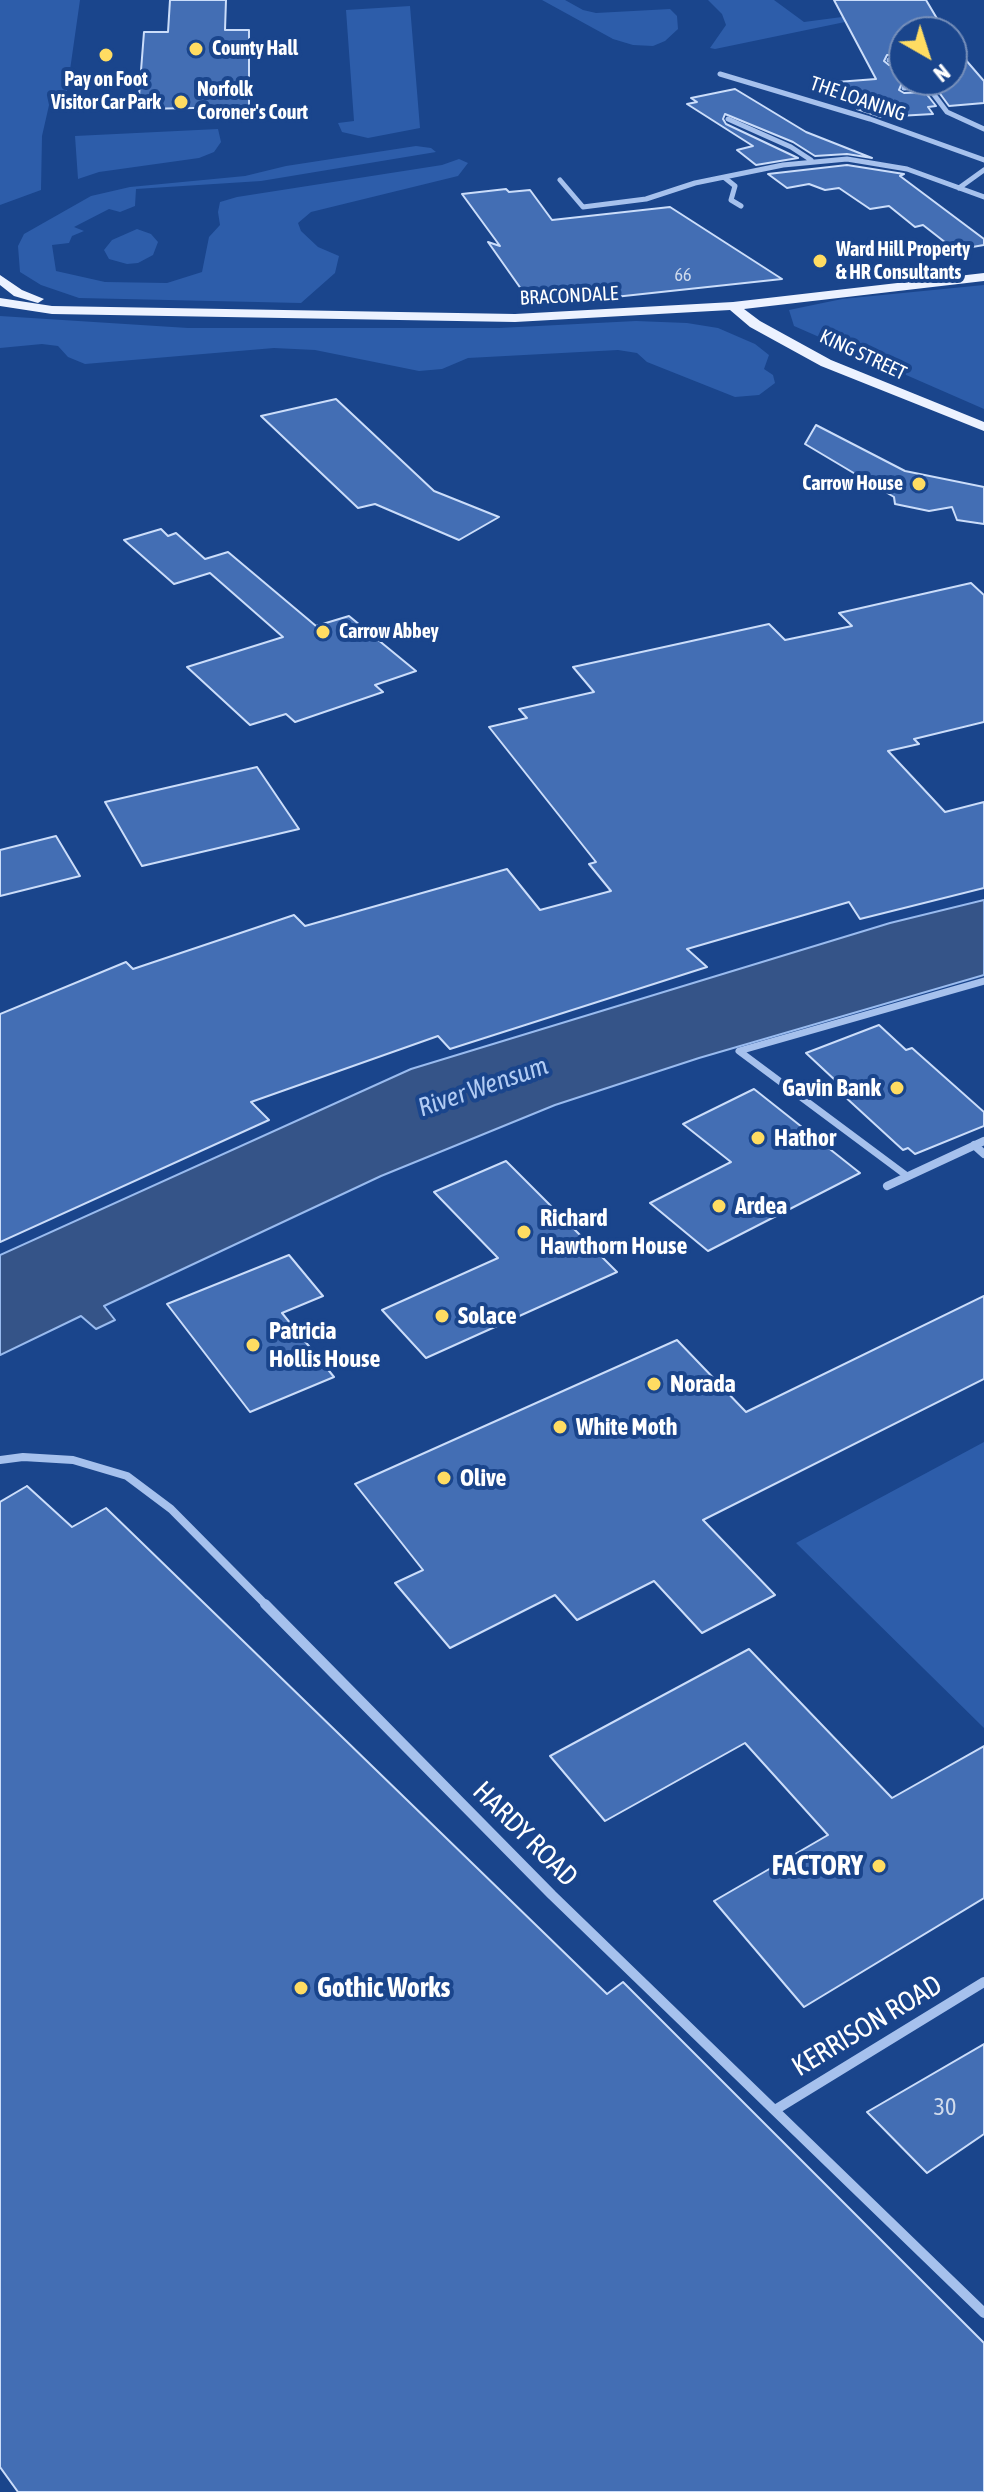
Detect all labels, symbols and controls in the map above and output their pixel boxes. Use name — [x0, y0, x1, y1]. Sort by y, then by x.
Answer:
north arrow — [888, 16, 968, 96]
place label: County Hall — [212, 37, 298, 61]
marker: County Hall — [187, 40, 205, 58]
marker: Pay on Foot Visitor Car Park — [97, 46, 115, 64]
text: N — [929, 59, 955, 87]
place label: Pay on Foot Visitor Car Park — [51, 68, 161, 115]
street label: THE LOANING — [807, 71, 909, 127]
place label: Norfolk Coroner's Court — [197, 78, 308, 125]
marker: Norfolk Coroner's Court — [172, 93, 190, 111]
place label: Ward Hill Property & HR Consultants — [836, 238, 970, 285]
marker: Ward Hill Property & HR Consultants — [811, 252, 829, 270]
house number: 66 — [675, 264, 691, 286]
street label: BRACONDALE — [519, 281, 619, 311]
street label: KING STREET — [816, 324, 910, 386]
place label: Carrow House — [802, 472, 903, 496]
marker: Carrow House — [910, 475, 928, 493]
place label: Carrow Abbey — [339, 620, 439, 644]
marker: Carrow Abbey — [314, 623, 332, 641]
water label: River Wensum — [414, 1050, 552, 1124]
place label: Gavin Bank — [782, 1074, 881, 1102]
marker: Gavin Bank — [888, 1079, 906, 1097]
place label: Hathor — [774, 1124, 836, 1152]
marker: Hathor — [749, 1129, 767, 1147]
place label: Ardea — [735, 1192, 787, 1220]
marker: Ardea — [710, 1197, 728, 1215]
place label: Richard Hawthorn House — [540, 1204, 687, 1260]
marker: Richard Hawthorn House — [515, 1223, 533, 1241]
place label: Solace — [458, 1302, 517, 1330]
marker: Solace — [433, 1307, 451, 1325]
place label: Patricia Hollis House — [269, 1317, 380, 1373]
marker: Patricia Hollis House — [244, 1336, 262, 1354]
place label: Norada — [670, 1370, 736, 1398]
marker: Norada — [645, 1375, 663, 1393]
place label: White Moth — [576, 1413, 677, 1441]
marker: White Moth — [551, 1418, 569, 1436]
place label: Olive — [460, 1464, 506, 1492]
marker: Olive — [435, 1469, 453, 1487]
street label: HARDY ROAD — [466, 1775, 584, 1893]
place label: FACTORY — [772, 1849, 863, 1883]
marker: FACTORY — [870, 1857, 888, 1875]
street label: KERRISON ROAD — [786, 1968, 948, 2084]
place label: Gothic Works — [317, 1971, 450, 2005]
marker: Gothic Works — [292, 1979, 310, 1997]
house number: 30 — [934, 2093, 956, 2121]

